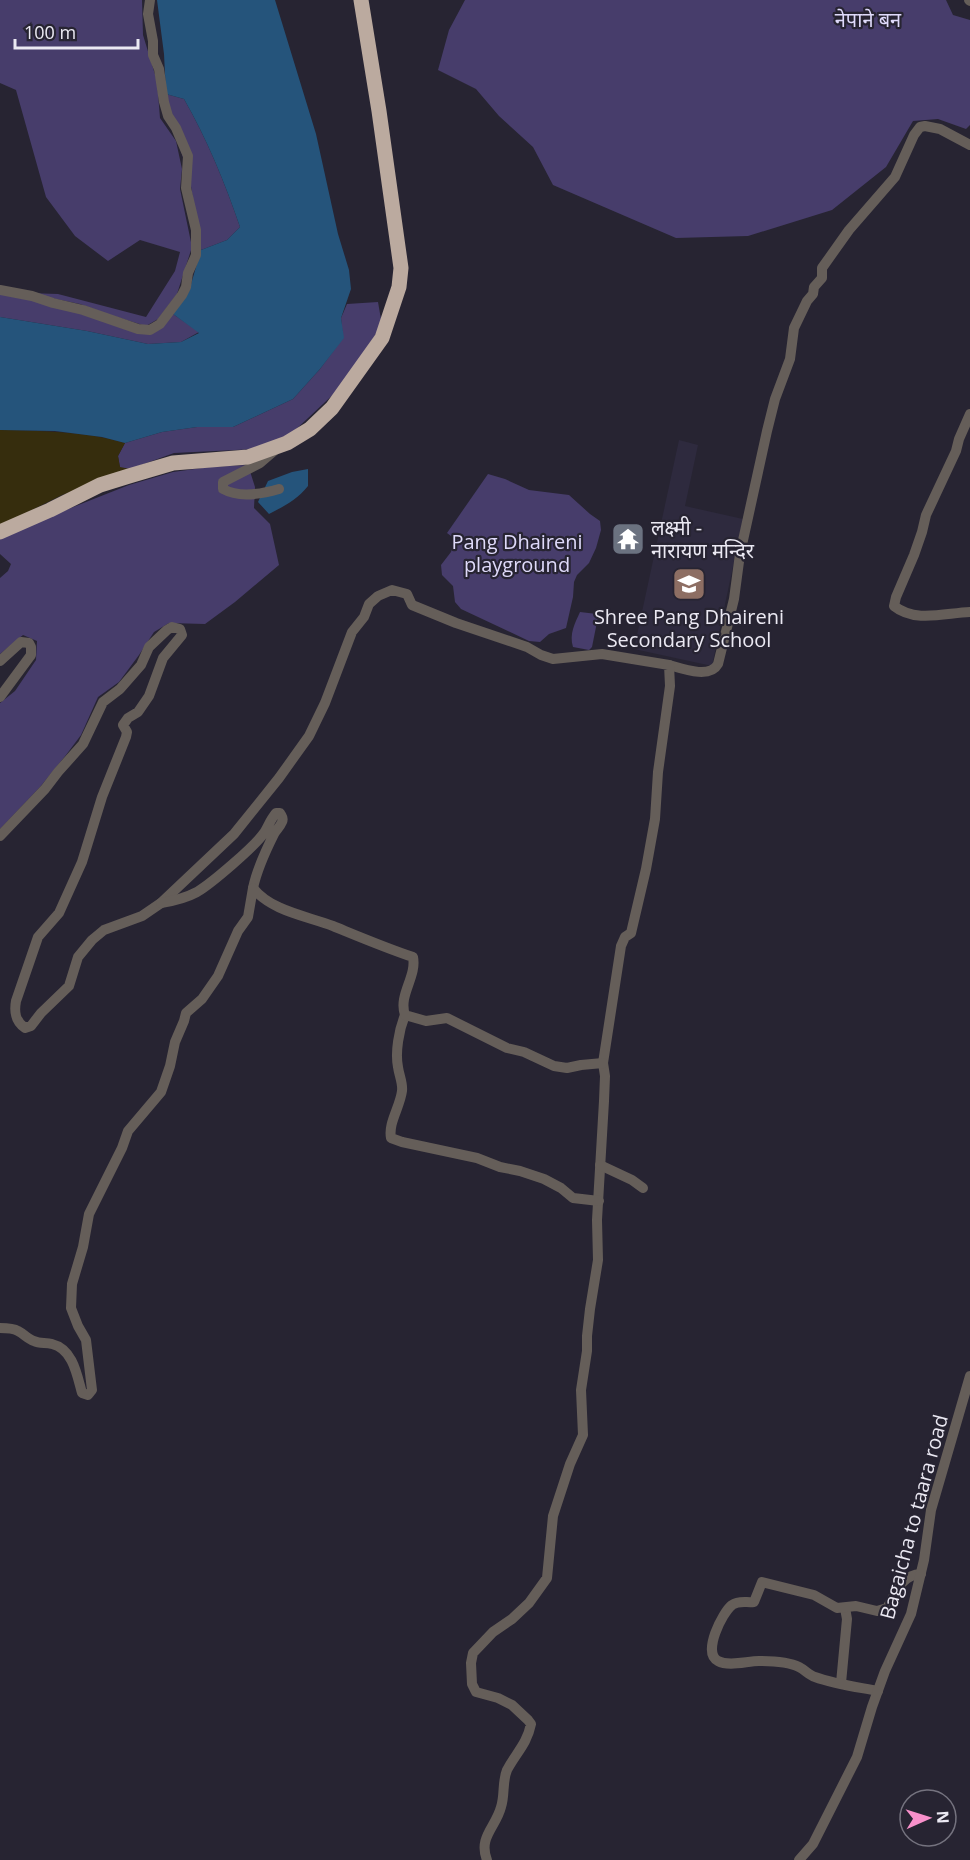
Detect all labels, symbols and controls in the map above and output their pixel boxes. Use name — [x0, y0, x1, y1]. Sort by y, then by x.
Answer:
park label: नेपाने बन — [835, 6, 902, 33]
scale bar — [15, 12, 138, 50]
text: 100 m — [24, 20, 76, 44]
place label: लक्ष्मी - नारायण मन्दिर — [651, 514, 755, 564]
temple icon: लक्ष्मी - नारायण मन्दिर — [610, 521, 646, 557]
park label: Pang Dhaireni playground — [451, 528, 583, 578]
school or university icon: Shree Pang Dhaireni Secondary School — [671, 566, 707, 602]
place label: Shree Pang Dhaireni Secondary School — [594, 603, 784, 653]
street label: Bagaicha to taara road — [873, 1411, 954, 1622]
north arrow — [898, 1788, 958, 1848]
text: N — [932, 1810, 954, 1824]

